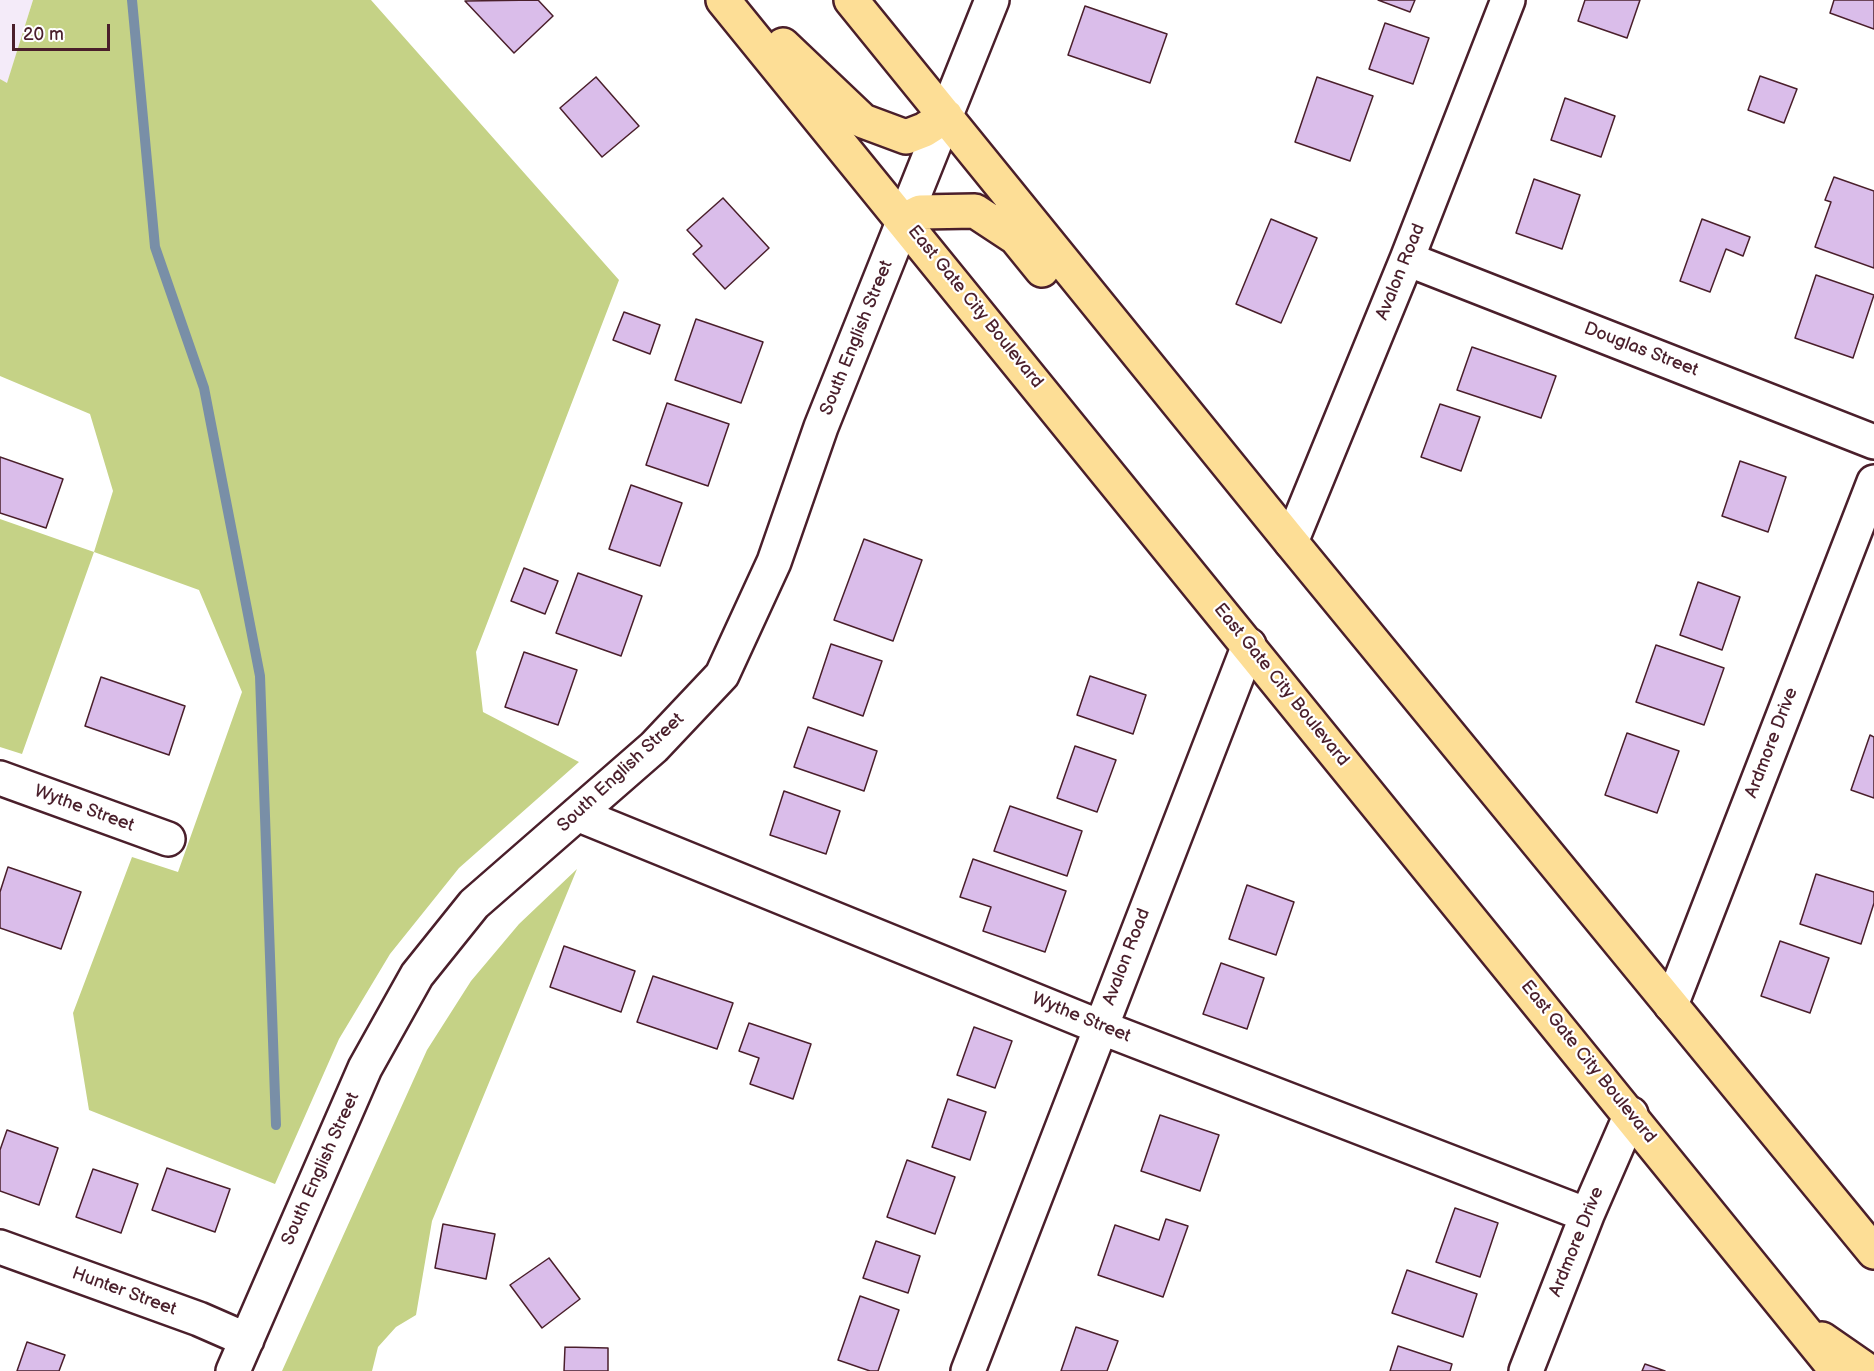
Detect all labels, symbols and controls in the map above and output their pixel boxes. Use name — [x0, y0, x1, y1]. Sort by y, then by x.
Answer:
scale bar — [15, 12, 112, 50]
text: 20 m — [23, 24, 64, 45]
street label: East Gate City Boulevard — [903, 221, 1047, 393]
street label: Avalon Road — [1372, 221, 1430, 323]
street label: South English Street — [816, 257, 898, 419]
street label: Douglas Street — [1581, 318, 1701, 382]
street label: East Gate City Boulevard — [1209, 599, 1353, 771]
street label: Ardmore Drive — [1741, 685, 1803, 801]
street label: South English Street — [553, 709, 689, 837]
street label: Wythe Street — [31, 781, 137, 837]
street label: Avalon Road — [1099, 906, 1155, 1008]
street label: East Gate City Boulevard — [1516, 976, 1660, 1148]
street label: Wythe Street — [1028, 988, 1134, 1048]
street label: South English Street — [278, 1089, 364, 1249]
street label: Ardmore Drive — [1545, 1184, 1609, 1300]
street label: Hunter Street — [69, 1263, 179, 1321]

